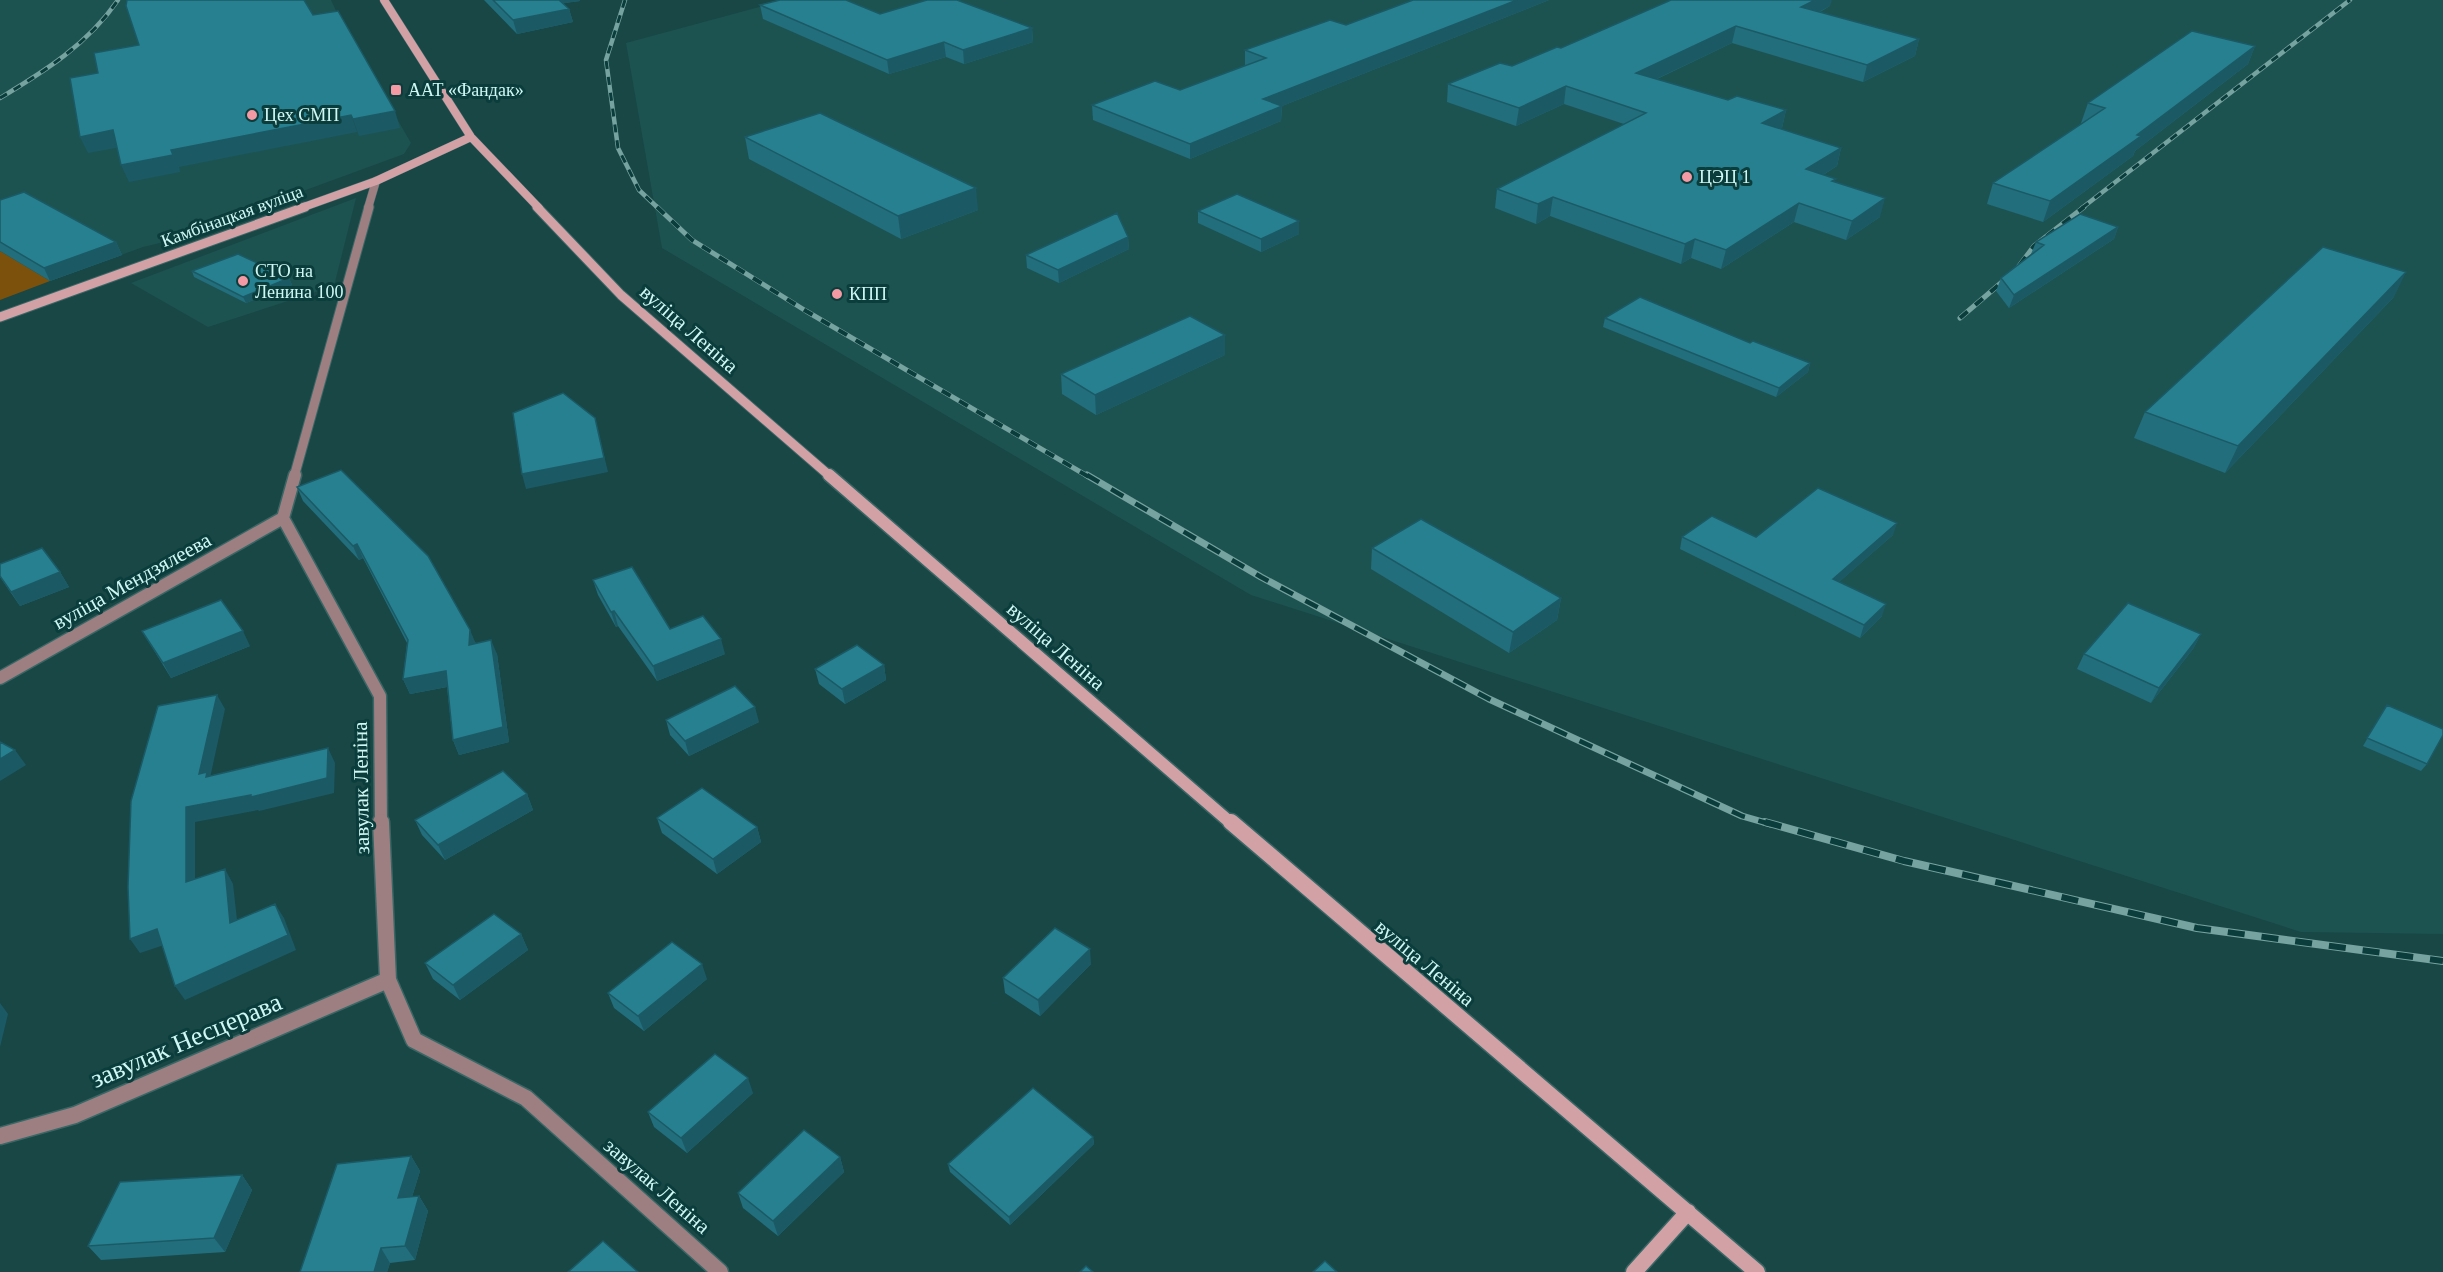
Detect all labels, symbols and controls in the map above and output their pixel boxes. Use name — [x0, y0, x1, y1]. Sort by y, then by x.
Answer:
place label: ААТ «Фандак» — [408, 80, 524, 100]
marker: ААТ «Фандак» — [389, 83, 403, 97]
place label: Цех СМП — [264, 105, 339, 125]
marker: Цех СМП — [245, 108, 259, 122]
place label: ЦЭЦ 1 — [1699, 167, 1750, 187]
marker: ЦЭЦ 1 — [1680, 170, 1694, 184]
street label: Камбінацкая вуліца — [158, 181, 306, 251]
place label: СТО на Ленина 100 — [255, 261, 343, 302]
marker: СТО на Ленина 100 — [236, 274, 250, 288]
street label: вуліца Леніна — [635, 280, 743, 379]
place label: КПП — [849, 284, 887, 304]
marker: КПП — [830, 287, 844, 301]
street label: вуліца Мендзялеева — [49, 527, 216, 634]
street label: вуліца Леніна — [1002, 597, 1110, 696]
street label: завулак Леніна — [348, 721, 374, 855]
street label: вуліца Леніна — [1371, 915, 1480, 1012]
street label: завулак Несцерава — [86, 987, 286, 1094]
street label: завулак Леніна — [599, 1133, 715, 1239]

